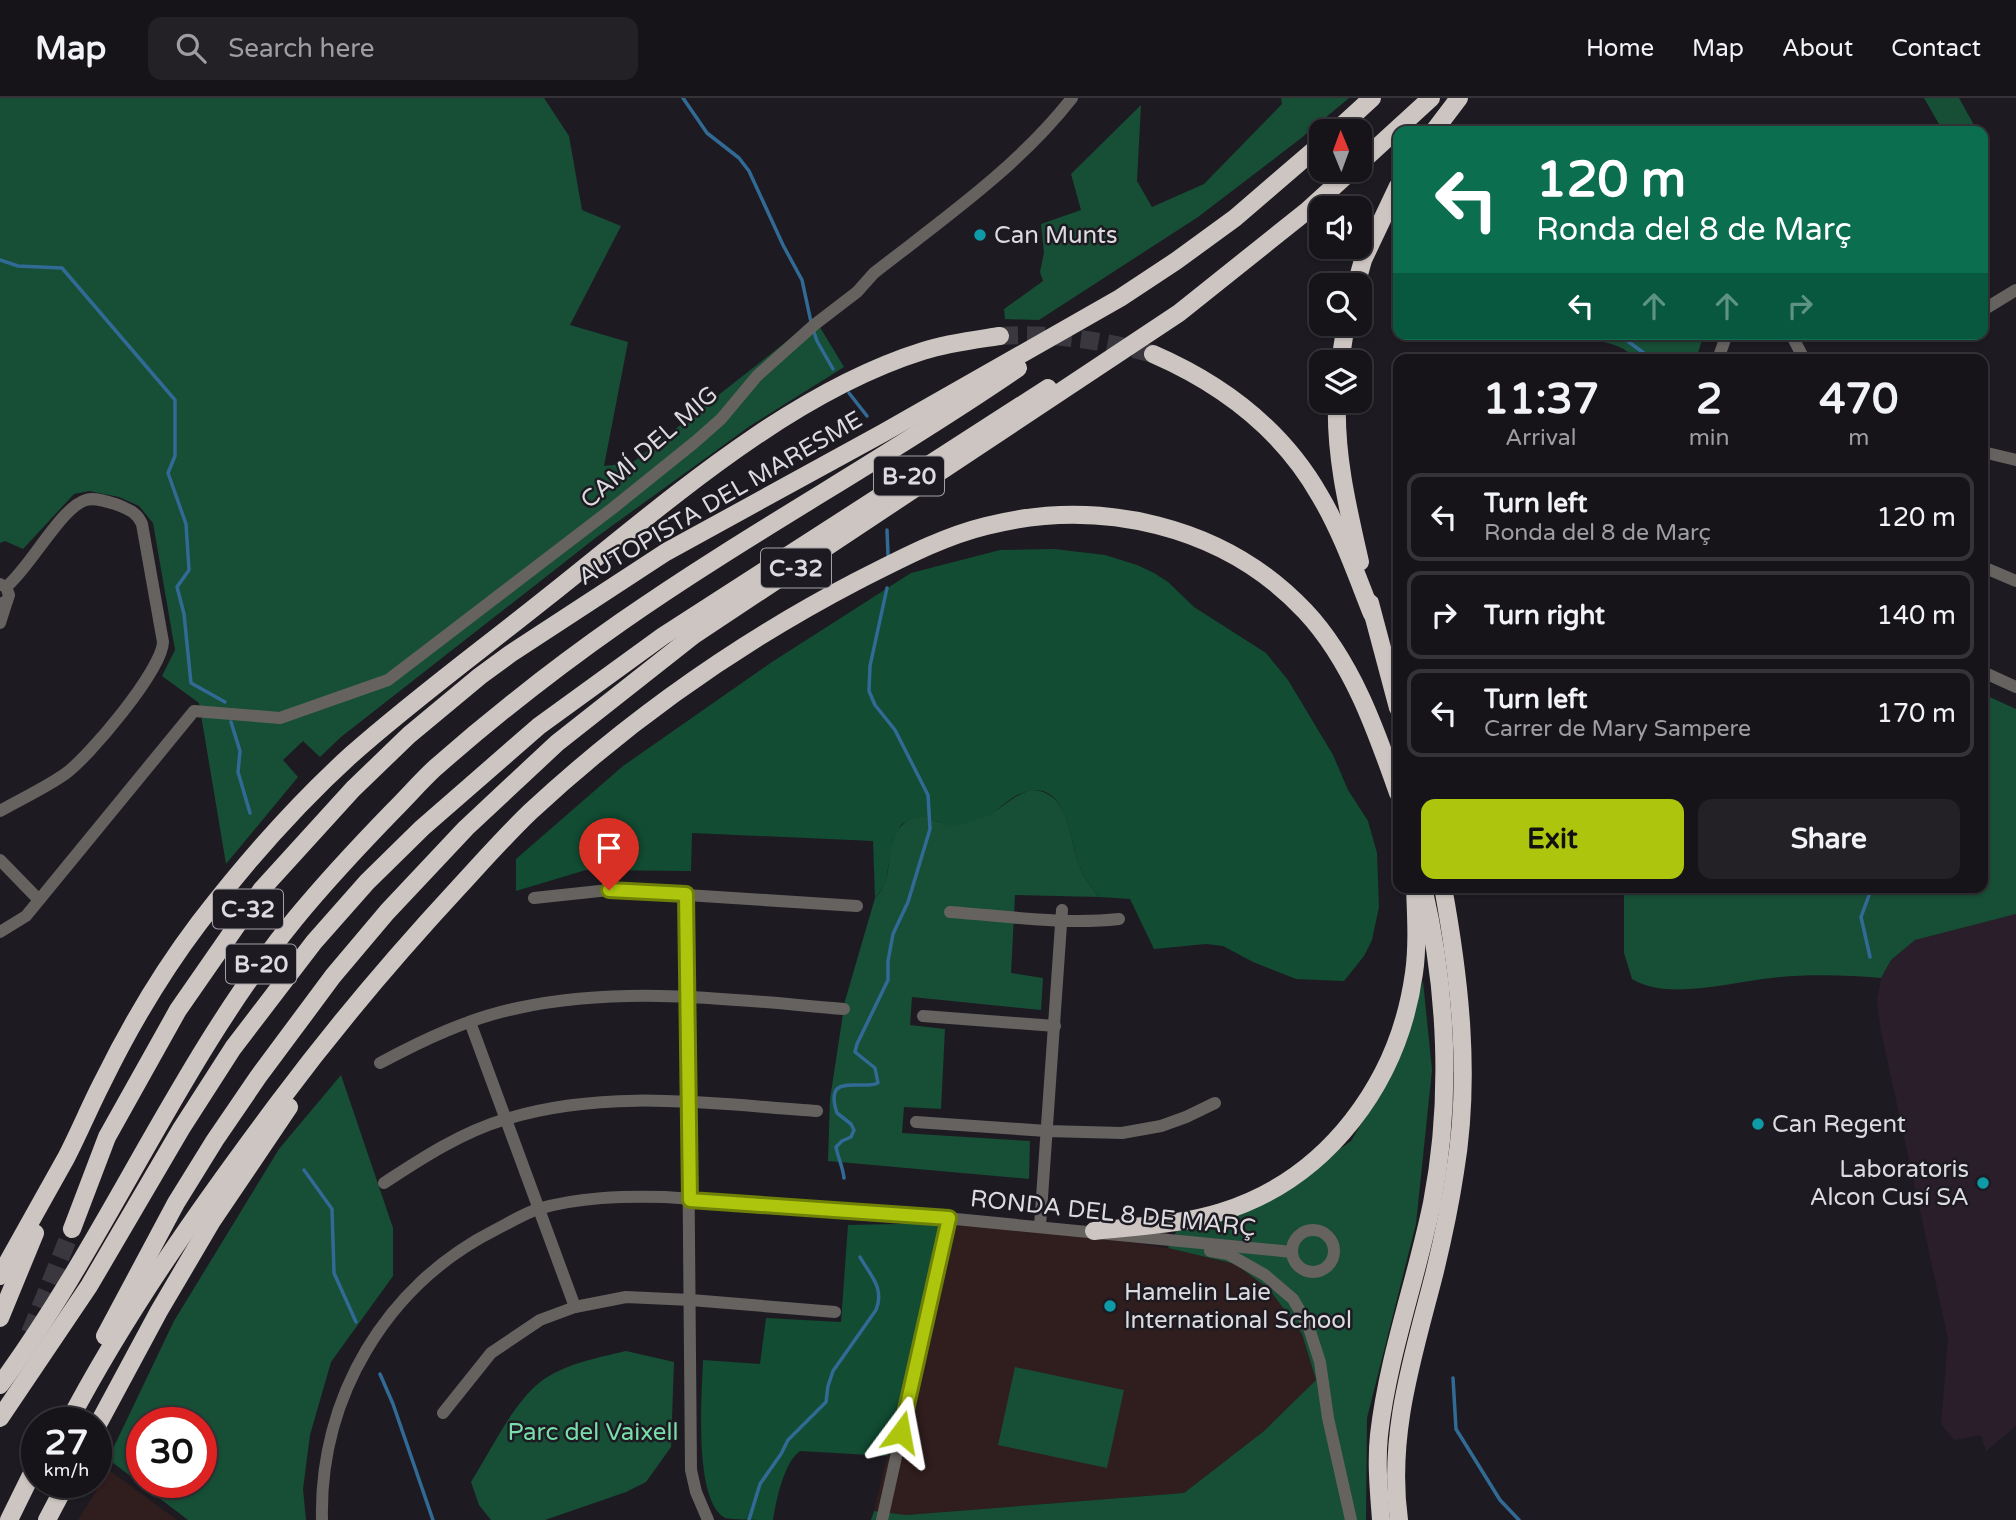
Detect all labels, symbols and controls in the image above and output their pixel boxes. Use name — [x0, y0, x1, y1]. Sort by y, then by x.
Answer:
search box — [148, 17, 638, 80]
text: Map — [35, 29, 106, 68]
icon: search — [172, 29, 210, 67]
text: Search here — [228, 33, 374, 64]
text: Home — [1586, 34, 1654, 63]
text: Map — [1692, 34, 1744, 63]
text: About — [1782, 34, 1853, 63]
text: Contact — [1891, 34, 1981, 63]
north arrow — [1309, 119, 1372, 182]
map controls — [1309, 119, 1372, 413]
text: 120 m — [1536, 151, 1686, 210]
icon: left — [1421, 154, 1512, 245]
button: sound — [1309, 196, 1372, 259]
text: Ronda del 8 de Març — [1536, 211, 1852, 249]
place label: Can Munts — [994, 221, 1118, 250]
marker: Can Munts — [972, 227, 988, 243]
button: search — [1309, 273, 1372, 336]
icon: left — [1562, 287, 1600, 325]
icon: ahead — [1635, 287, 1673, 325]
icon: ahead — [1708, 287, 1746, 325]
icon: right — [1781, 287, 1819, 325]
button: layers — [1309, 350, 1372, 413]
text: 11:37 — [1483, 374, 1599, 425]
text: 2 — [1696, 374, 1722, 425]
text: 470 — [1819, 374, 1898, 425]
street label: CAMÍ DEL MIG — [574, 379, 724, 515]
street label: AUTOPISTA DEL MARESME — [573, 405, 868, 592]
text: Arrival — [1505, 424, 1576, 452]
text: min — [1689, 424, 1730, 452]
text: m — [1848, 424, 1869, 452]
road number: B-20 — [874, 456, 944, 496]
text: Turn left — [1484, 488, 1587, 519]
icon: left — [1425, 498, 1463, 536]
text: 120 m — [1876, 502, 1956, 533]
text: Ronda del 8 de Març — [1484, 519, 1711, 547]
road number: C-32 — [761, 548, 831, 588]
icon: right — [1425, 596, 1463, 634]
text: Turn right — [1484, 600, 1605, 631]
text: 140 m — [1876, 600, 1956, 631]
text: Turn left — [1484, 684, 1587, 715]
icon: left — [1425, 694, 1463, 732]
text: 170 m — [1876, 698, 1956, 729]
text: Carrer de Mary Sampere — [1484, 715, 1751, 743]
button: Exit — [1421, 799, 1684, 879]
button: Share — [1698, 799, 1960, 879]
pin — [579, 818, 639, 890]
icon: arrive — [590, 829, 628, 867]
road number: C-32 — [213, 890, 283, 929]
road number: B-20 — [226, 944, 296, 984]
place label: Can Regent — [1772, 1110, 1906, 1139]
marker: Can Regent — [1750, 1116, 1766, 1132]
place label: Laboratoris Alcon Cusí SA — [1810, 1155, 1969, 1212]
marker: Laboratoris Alcon Cusí SA — [1975, 1175, 1991, 1191]
street label: RONDA DEL 8 DE MARÇ — [969, 1184, 1257, 1243]
place label: Hamelin Laie International School — [1124, 1278, 1352, 1335]
marker: Hamelin Laie International School — [1102, 1298, 1118, 1314]
position arrow — [864, 1395, 938, 1469]
speed limit sign: 30 — [126, 1407, 217, 1498]
park label: Parc del Vaixell — [508, 1418, 678, 1447]
text: 27 — [45, 1422, 88, 1464]
text: km/h — [44, 1459, 89, 1481]

